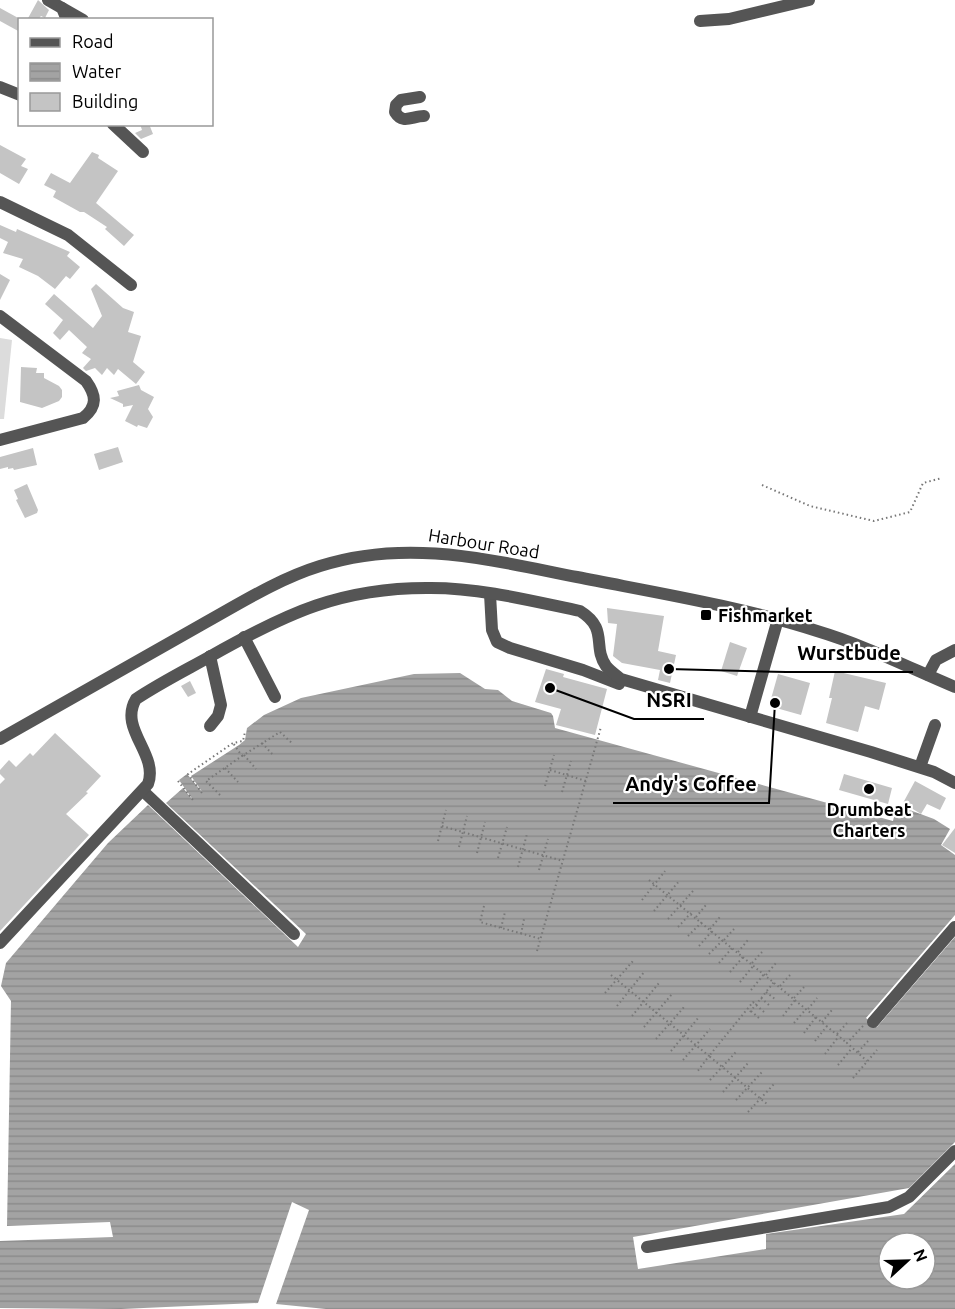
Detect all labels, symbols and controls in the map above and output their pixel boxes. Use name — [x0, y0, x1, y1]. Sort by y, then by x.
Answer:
legend — [18, 18, 213, 126]
text: Road — [72, 31, 114, 51]
text: Water — [72, 61, 122, 81]
text: Building — [72, 91, 138, 111]
street label: Harbour Road — [427, 524, 541, 562]
place label: Fishmarket — [718, 605, 813, 625]
marker: Fishmarket — [699, 608, 713, 622]
callout: Wurstbude — [786, 634, 913, 672]
text: Wurstbude — [797, 641, 901, 664]
callout: NSRI — [634, 681, 704, 719]
text: NSRI — [646, 688, 692, 711]
callout: Andy's Coffee — [613, 765, 769, 803]
text: Andy's Coffee — [625, 772, 757, 795]
marker: Drumbeat Charters — [862, 782, 876, 796]
place label: Drumbeat Charters — [826, 799, 912, 840]
north arrow — [877, 1231, 937, 1291]
text: N — [910, 1246, 931, 1264]

